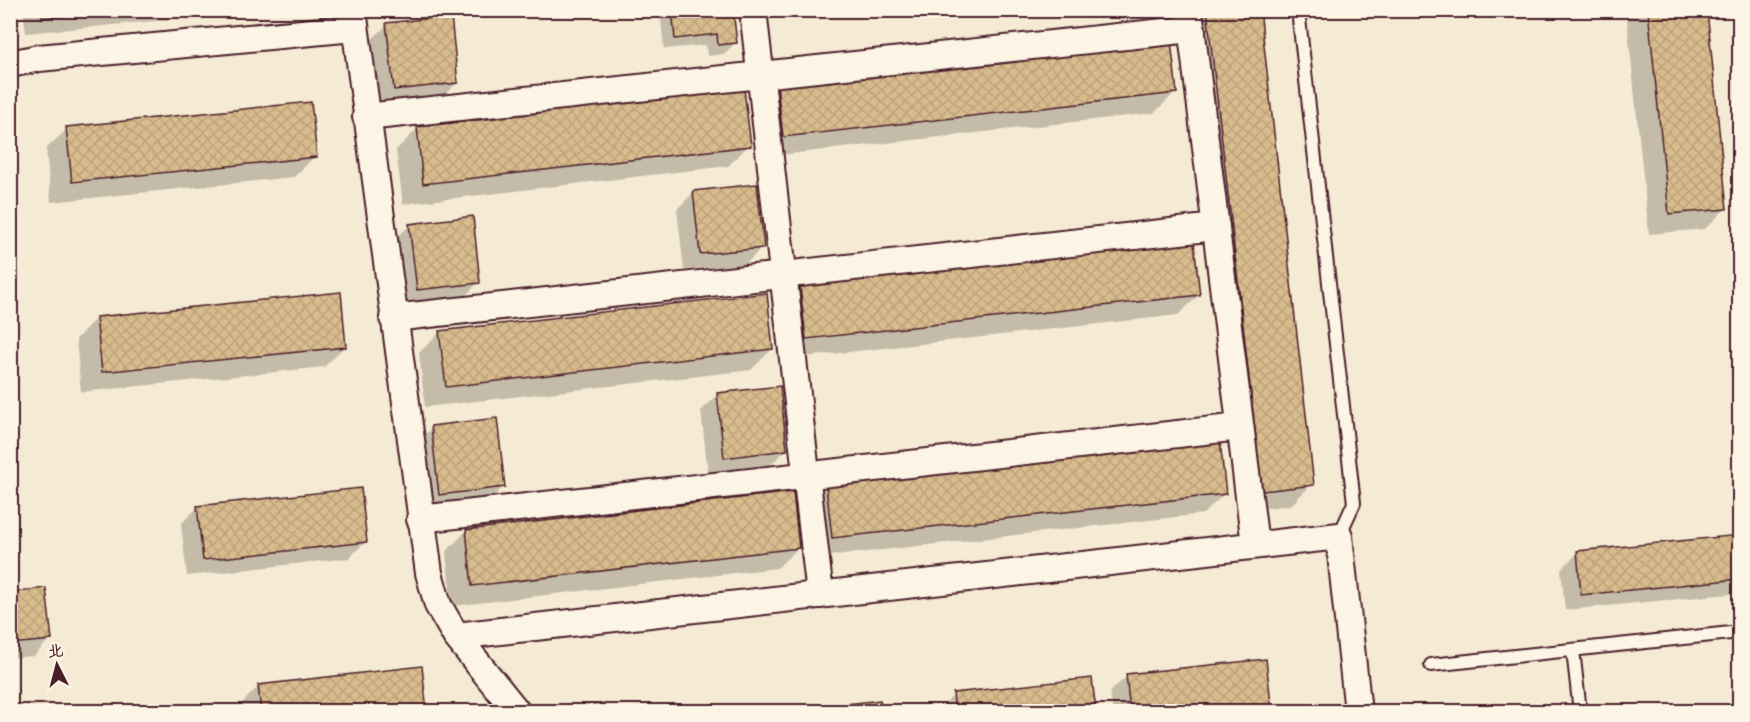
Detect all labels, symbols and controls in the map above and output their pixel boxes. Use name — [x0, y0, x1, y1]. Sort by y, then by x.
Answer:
north arrow — [27, 635, 87, 695]
text: 北 — [47, 640, 65, 665]

